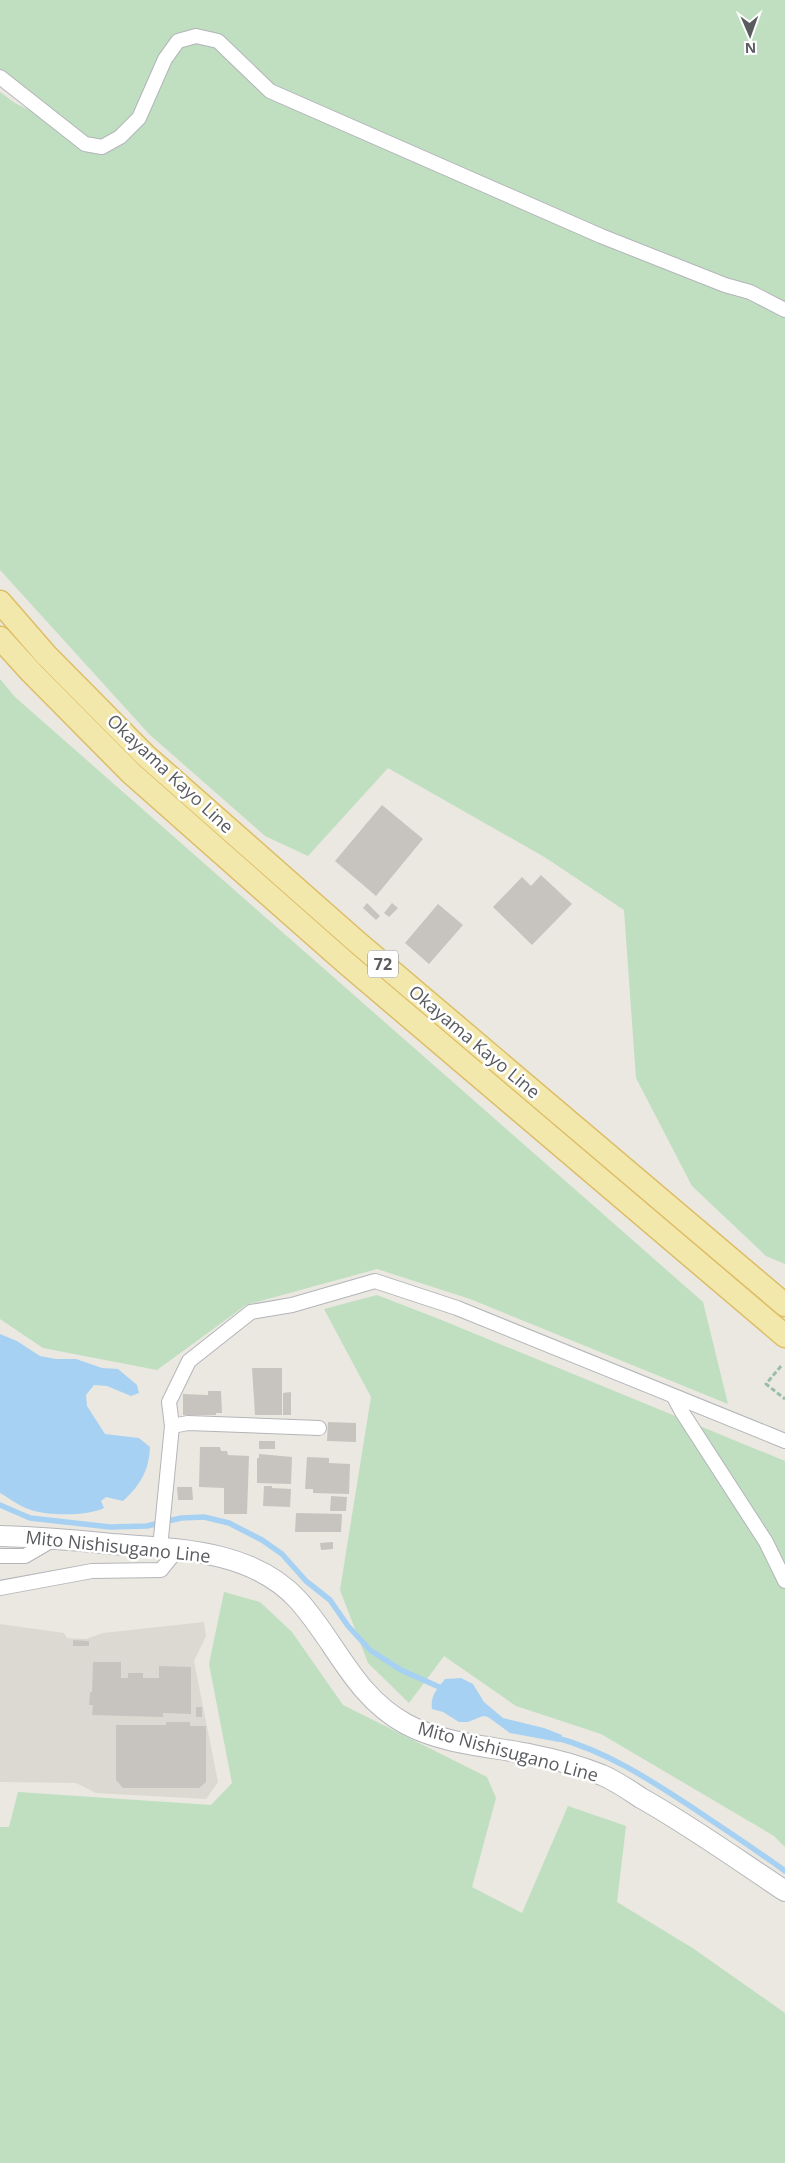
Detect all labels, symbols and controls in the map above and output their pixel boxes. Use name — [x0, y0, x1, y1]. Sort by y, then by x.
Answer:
north arrow — [725, 10, 775, 60]
text: N — [744, 39, 756, 58]
street label: Okayama Kayo Line — [102, 708, 239, 838]
road number: 72 — [368, 951, 398, 978]
street label: Okayama Kayo Line — [404, 979, 545, 1103]
street label: Mito Nishisugano Line — [24, 1524, 212, 1568]
street label: Mito Nishisugano Line — [415, 1715, 601, 1787]

